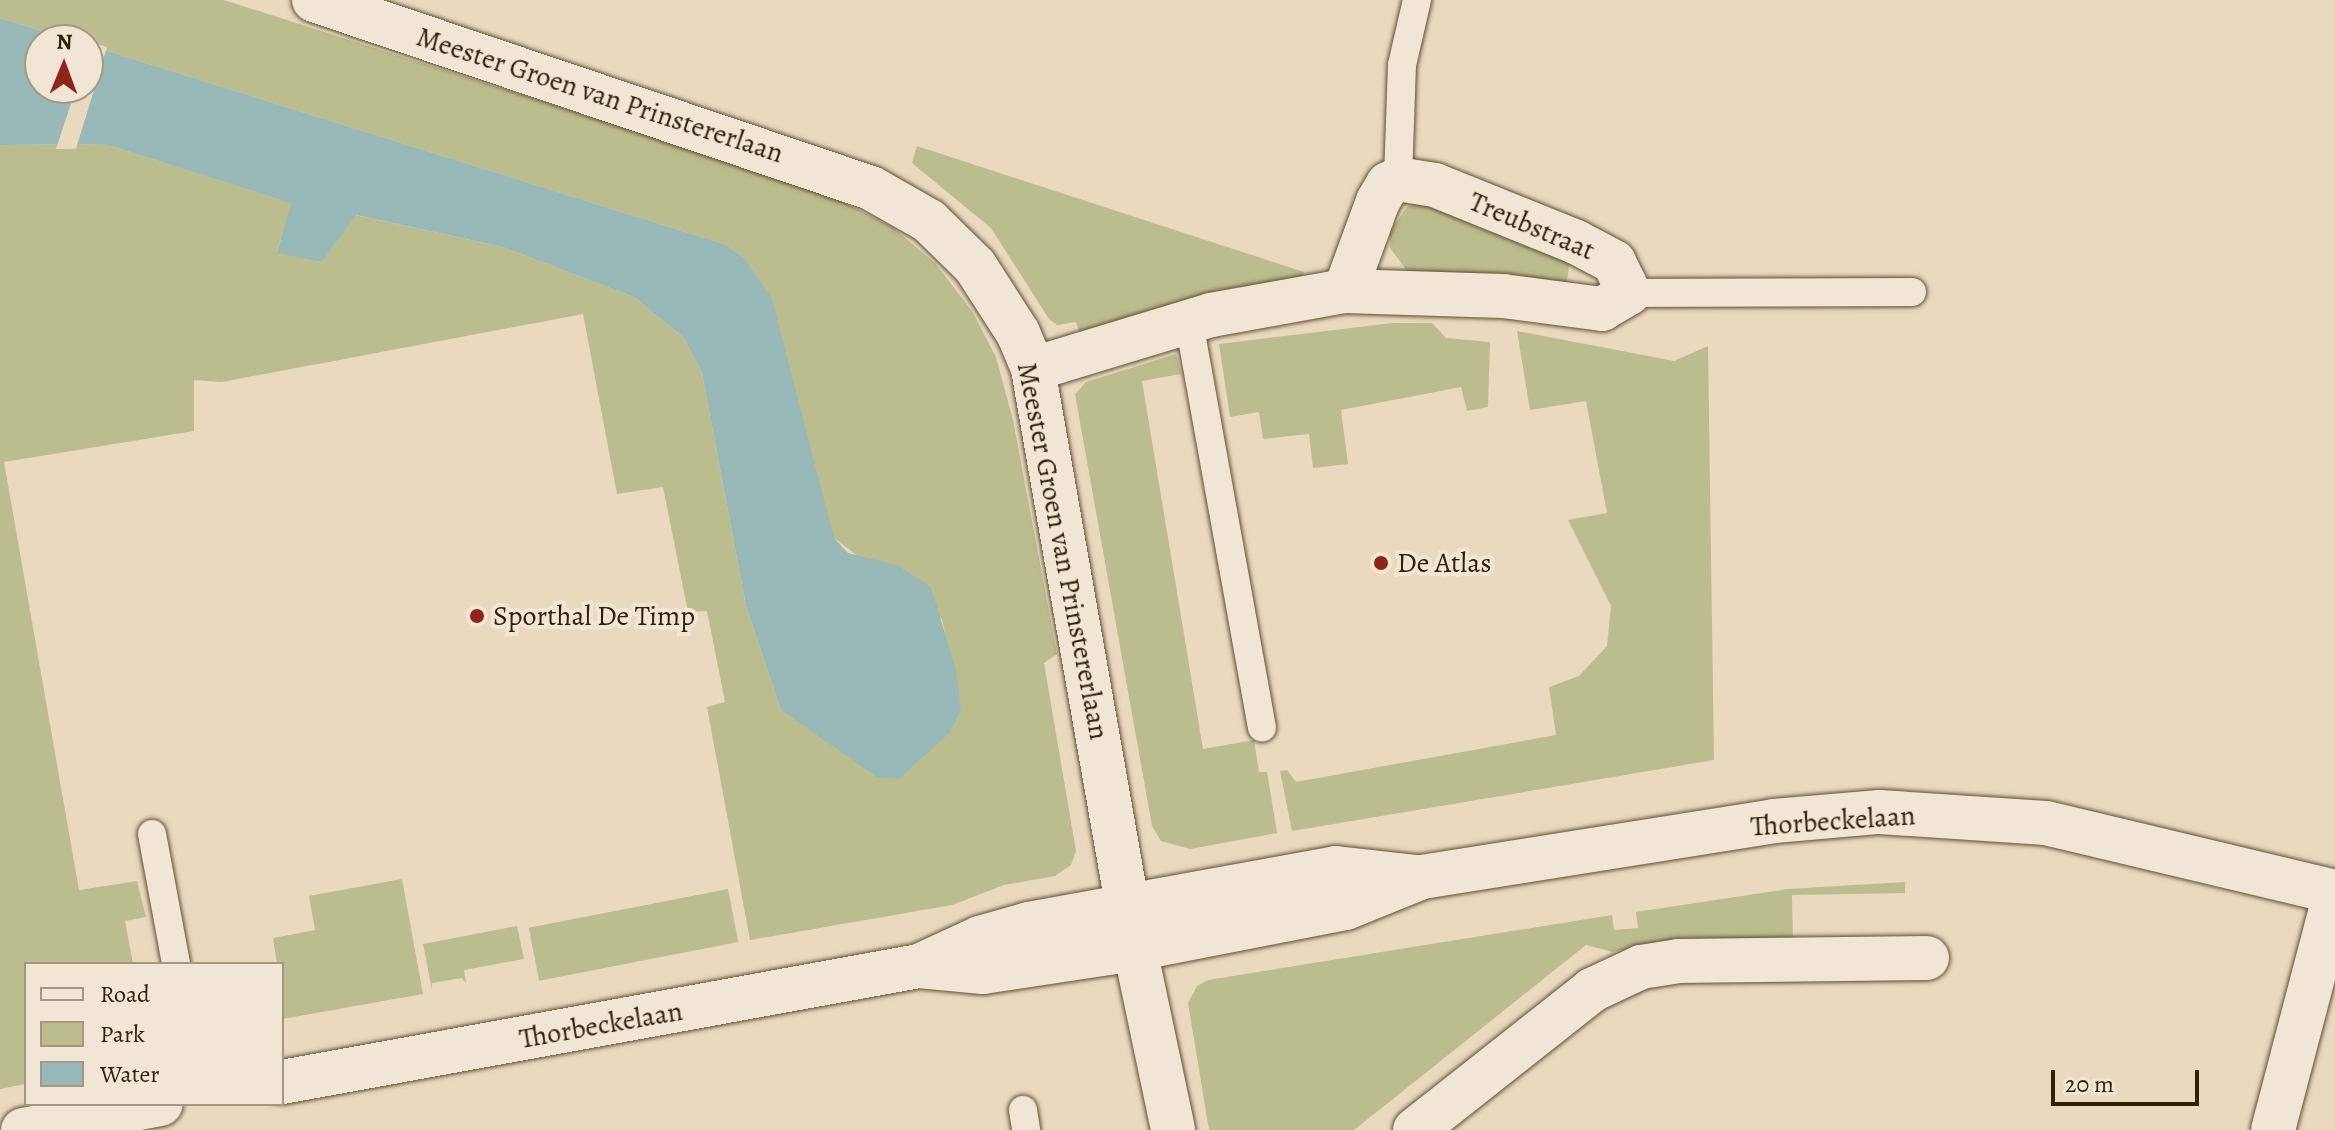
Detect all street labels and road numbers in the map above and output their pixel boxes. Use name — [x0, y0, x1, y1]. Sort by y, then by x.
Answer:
street label: Meester Groen van Prinstererlaan — [412, 20, 788, 170]
street label: Treubstraat — [1464, 185, 1600, 267]
street label: Meester Groen van Prinstererlaan — [1010, 360, 1116, 742]
street label: Thorbeckelaan — [1749, 798, 1917, 844]
street label: Thorbeckelaan — [517, 994, 685, 1056]

